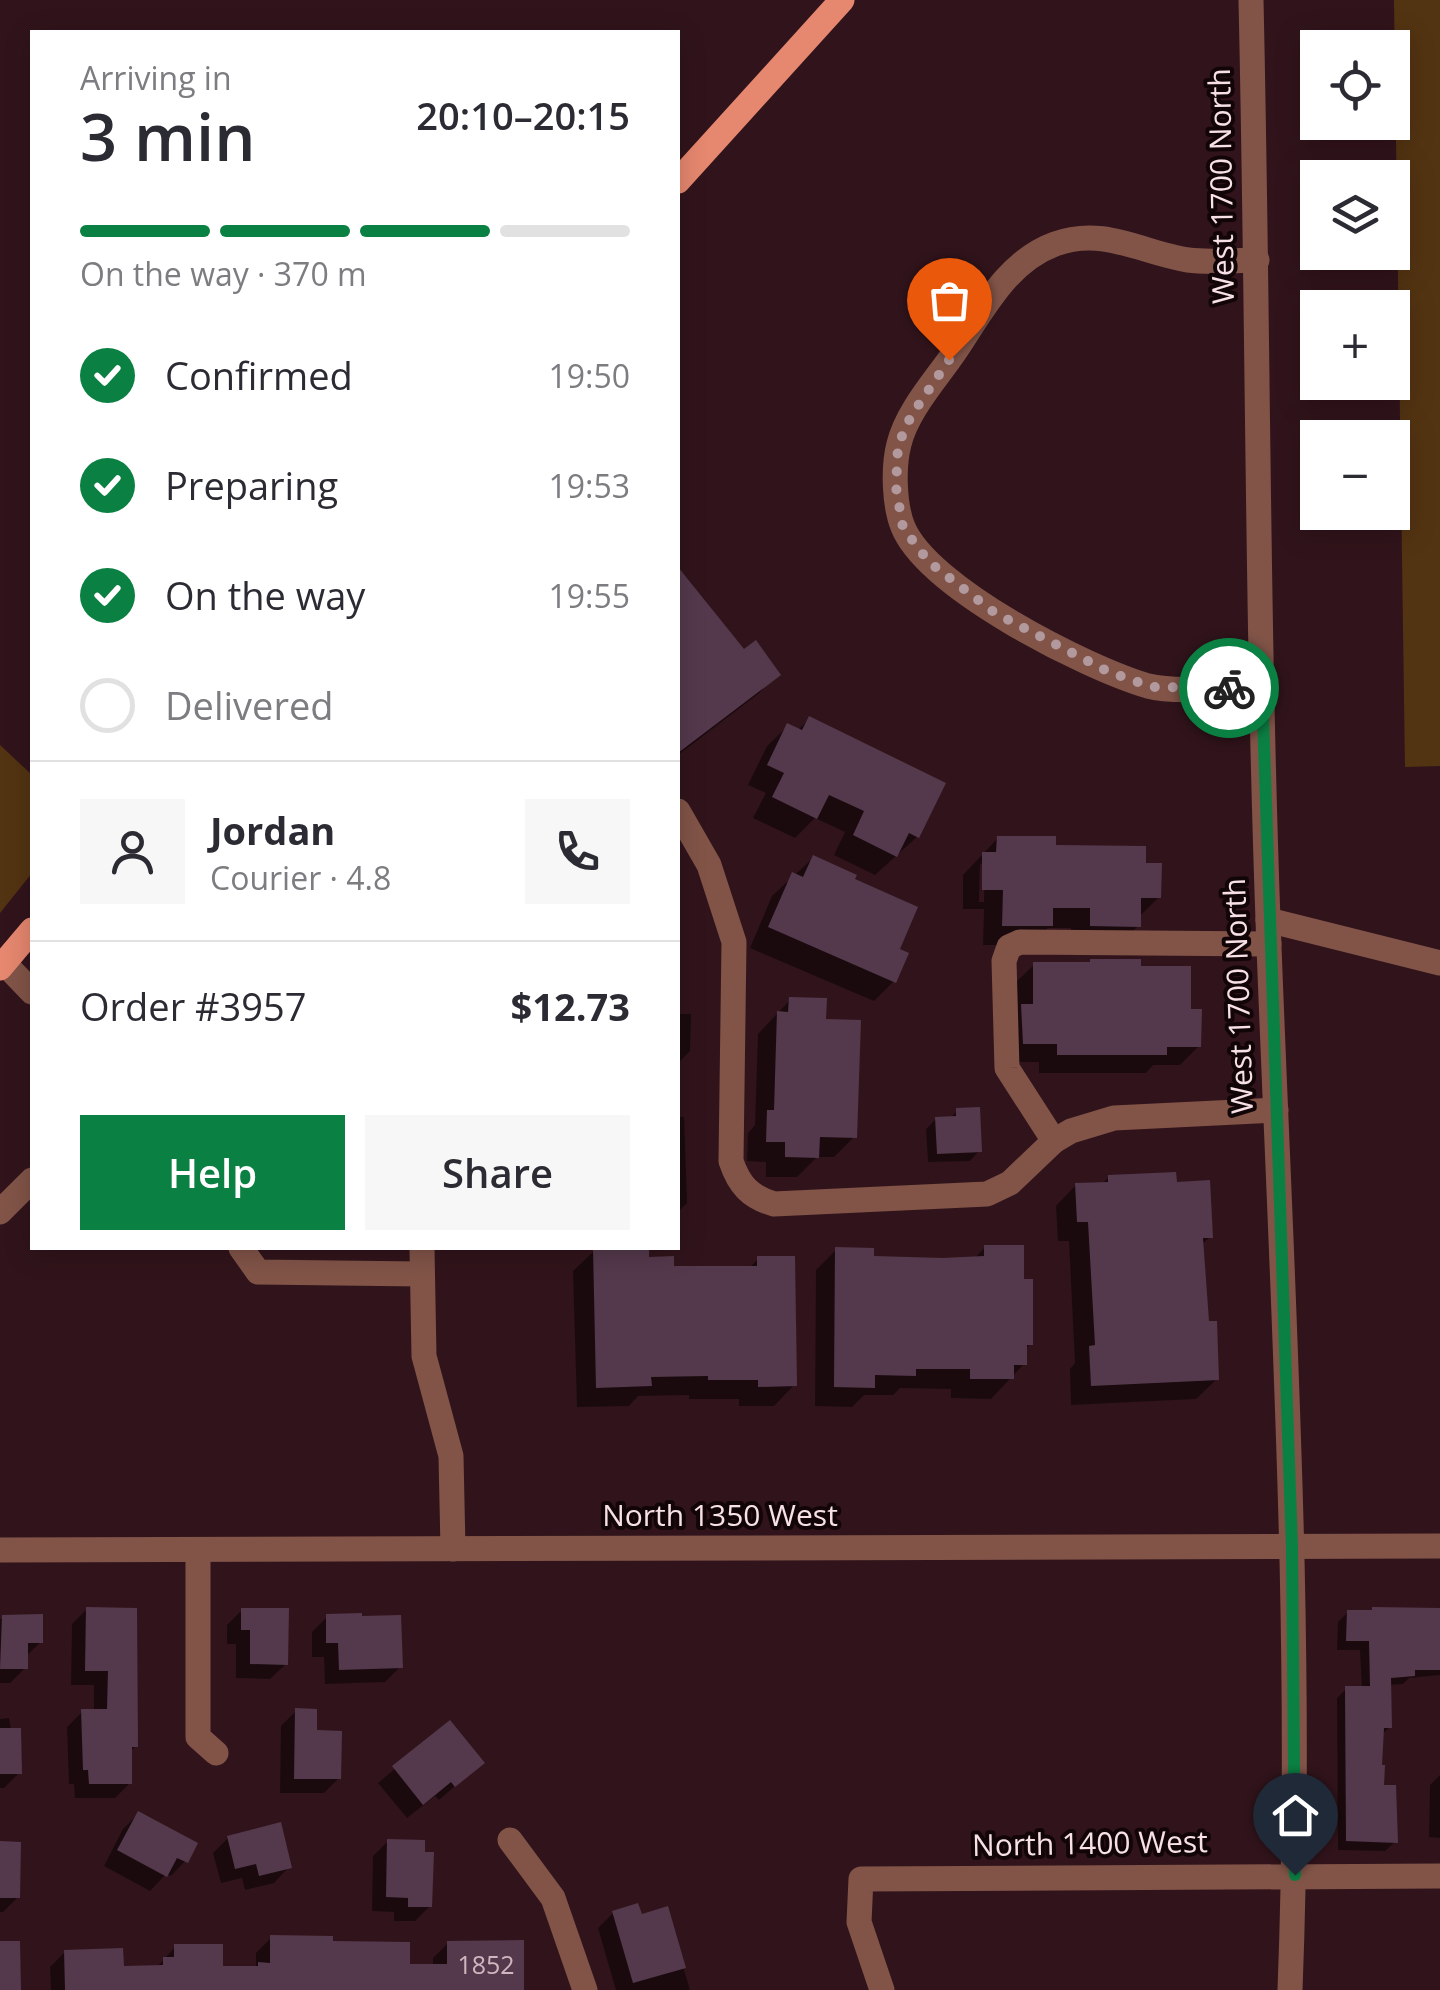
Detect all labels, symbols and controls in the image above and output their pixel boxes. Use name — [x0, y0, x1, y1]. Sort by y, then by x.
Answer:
map controls — [1300, 30, 1410, 530]
button: locate — [1300, 30, 1410, 140]
text: Arriving in — [80, 56, 232, 99]
street label: West 1700 North — [1198, 68, 1243, 304]
text: 20:10–20:15 — [416, 89, 630, 141]
text: 3 min — [80, 92, 255, 180]
button: layers — [1300, 160, 1410, 270]
text: On the way · 370 m — [80, 252, 367, 295]
pin — [907, 258, 992, 361]
icon: bag — [922, 273, 977, 328]
button: + — [1300, 290, 1410, 400]
icon: check — [80, 348, 135, 403]
text: Confirmed — [165, 349, 353, 401]
text: 19:50 — [548, 354, 630, 397]
button: − — [1300, 420, 1410, 530]
icon: check — [80, 458, 135, 513]
text: Preparing — [165, 459, 338, 511]
text: 19:53 — [548, 464, 630, 507]
icon: check — [80, 568, 135, 623]
text: On the way — [165, 569, 365, 621]
text: 19:55 — [548, 574, 630, 617]
courier — [1179, 638, 1279, 738]
icon: bike — [1202, 661, 1257, 716]
text: Delivered — [165, 679, 334, 731]
button: person — [80, 799, 185, 904]
button: phone — [525, 799, 630, 904]
text: Jordan — [210, 804, 335, 856]
text: Courier · 4.8 — [210, 856, 391, 899]
street label: West 1700 North — [1213, 878, 1262, 1115]
text: Order #3957 — [80, 980, 307, 1032]
text: $12.73 — [511, 980, 630, 1032]
button: Help — [80, 1115, 345, 1230]
button: Share — [365, 1115, 630, 1230]
street label: North 1350 West — [602, 1494, 838, 1535]
pin — [1253, 1773, 1338, 1876]
icon: home — [1268, 1788, 1323, 1843]
street label: North 1400 West — [972, 1820, 1208, 1865]
house number: 1852 — [457, 1947, 515, 1981]

